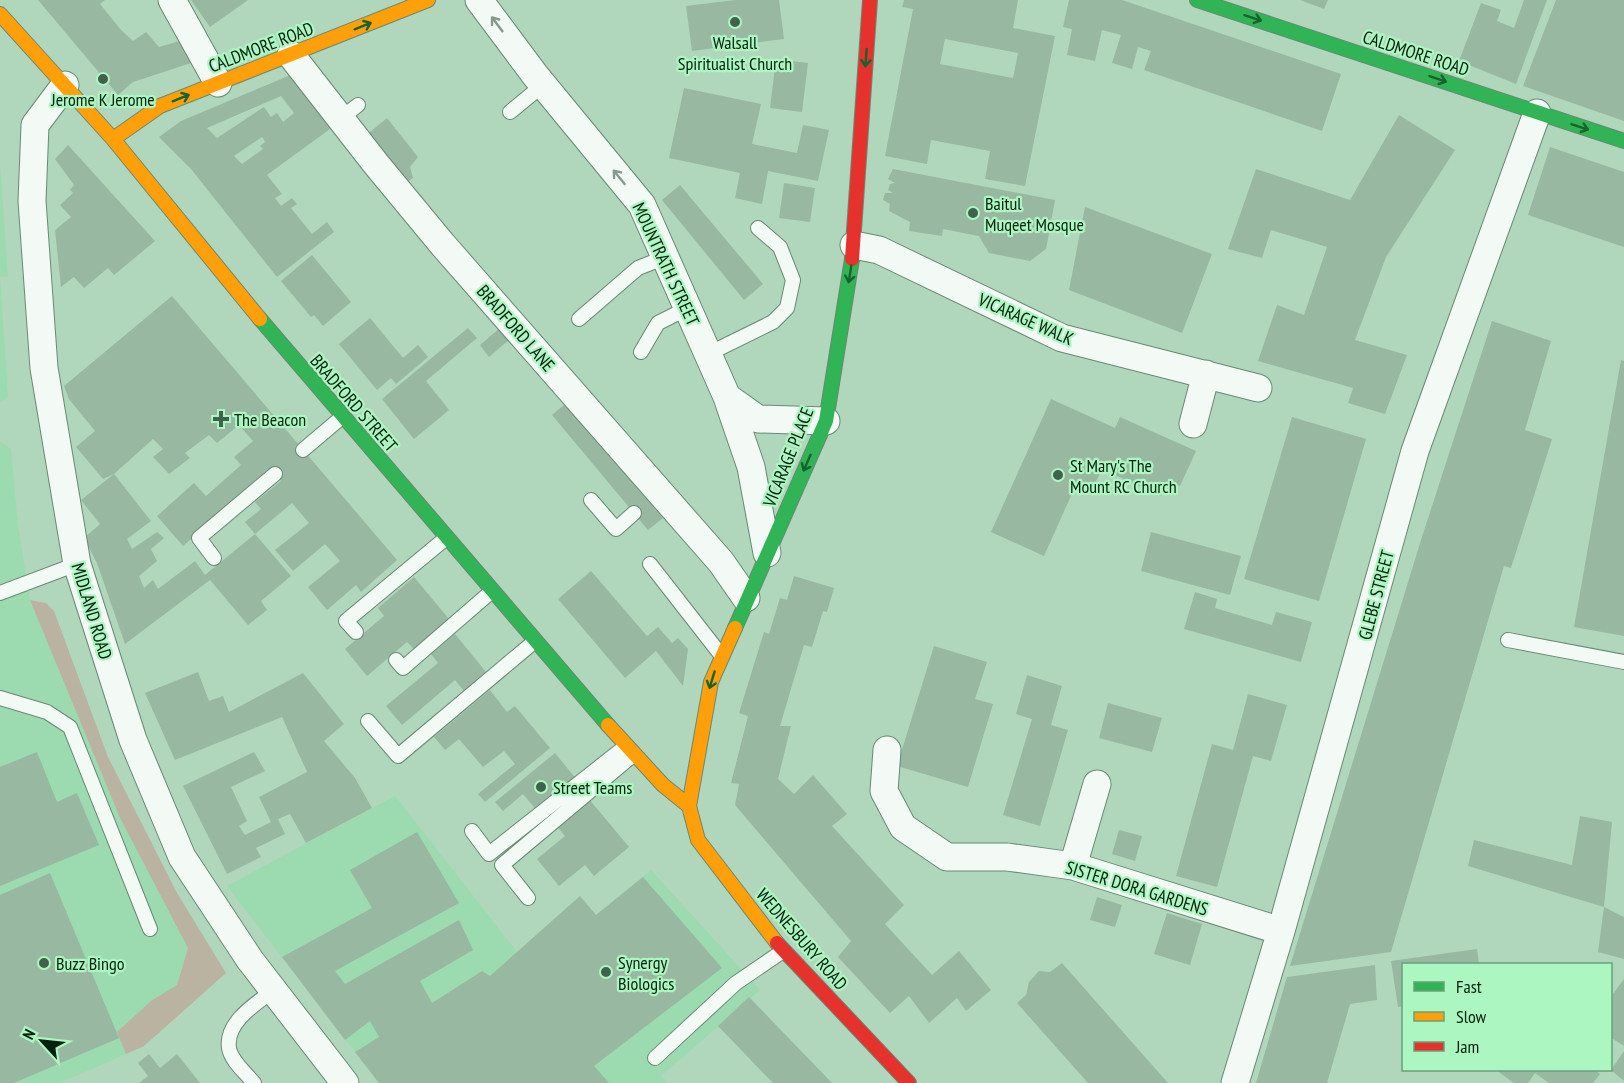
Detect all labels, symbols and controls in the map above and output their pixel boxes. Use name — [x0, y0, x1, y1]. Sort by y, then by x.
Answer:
one-way arrow — [1243, 14, 1262, 25]
marker: Walsall Spiritualist Church — [728, 15, 742, 29]
street label: CALDMORE ROAD — [205, 16, 317, 78]
one-way arrow — [491, 17, 504, 33]
one-way arrow — [353, 20, 371, 31]
street label: CALDMORE ROAD — [1360, 25, 1472, 81]
place label: Walsall Spiritualist Church — [678, 31, 792, 75]
one-way arrow — [861, 48, 872, 68]
marker: Jerome K Jerome — [96, 72, 110, 86]
one-way arrow — [1428, 75, 1447, 86]
place label: Jerome K Jerome — [50, 88, 155, 111]
one-way arrow — [171, 92, 190, 103]
one-way arrow — [1570, 122, 1589, 133]
one-way arrow — [612, 170, 626, 185]
place label: Baitul Muqeet Mosque — [985, 192, 1084, 236]
street label: MOUNTRATH STREET — [627, 199, 705, 329]
marker: Baitul Muqeet Mosque — [966, 206, 980, 220]
one-way arrow — [844, 263, 855, 283]
street label: BRADFORD LANE — [472, 280, 560, 376]
street label: VICARAGE WALK — [974, 287, 1077, 350]
street label: BRADFORD STREET — [305, 350, 403, 456]
street label: VICARAGE PLACE — [757, 404, 818, 511]
place label: The Beacon — [234, 408, 306, 431]
marker: The Beacon — [212, 410, 230, 428]
one-way arrow — [801, 453, 813, 471]
place label: St Mary's The Mount RC Church — [1070, 454, 1177, 498]
marker: St Mary's The Mount RC Church — [1051, 468, 1065, 482]
street label: GLEBE STREET — [1353, 548, 1399, 642]
street label: MIDLAND ROAD — [66, 560, 118, 662]
one-way arrow — [706, 670, 717, 689]
place label: Street Teams — [553, 776, 632, 799]
marker: Street Teams — [534, 780, 548, 794]
street label: SISTER DORA GARDENS — [1063, 855, 1211, 921]
street label: WEDNESBURY ROAD — [752, 883, 852, 995]
place label: Synergy Biologics — [618, 951, 674, 995]
place label: Buzz Bingo — [56, 952, 125, 975]
marker: Buzz Bingo — [37, 956, 51, 970]
legend — [1402, 963, 1612, 1071]
marker: Synergy Biologics — [599, 965, 613, 979]
text: Fast — [1456, 975, 1482, 998]
text: Slow — [1456, 1005, 1487, 1028]
north arrow — [12, 1011, 72, 1071]
text: N — [18, 1026, 40, 1043]
text: Jam — [1455, 1035, 1479, 1058]

